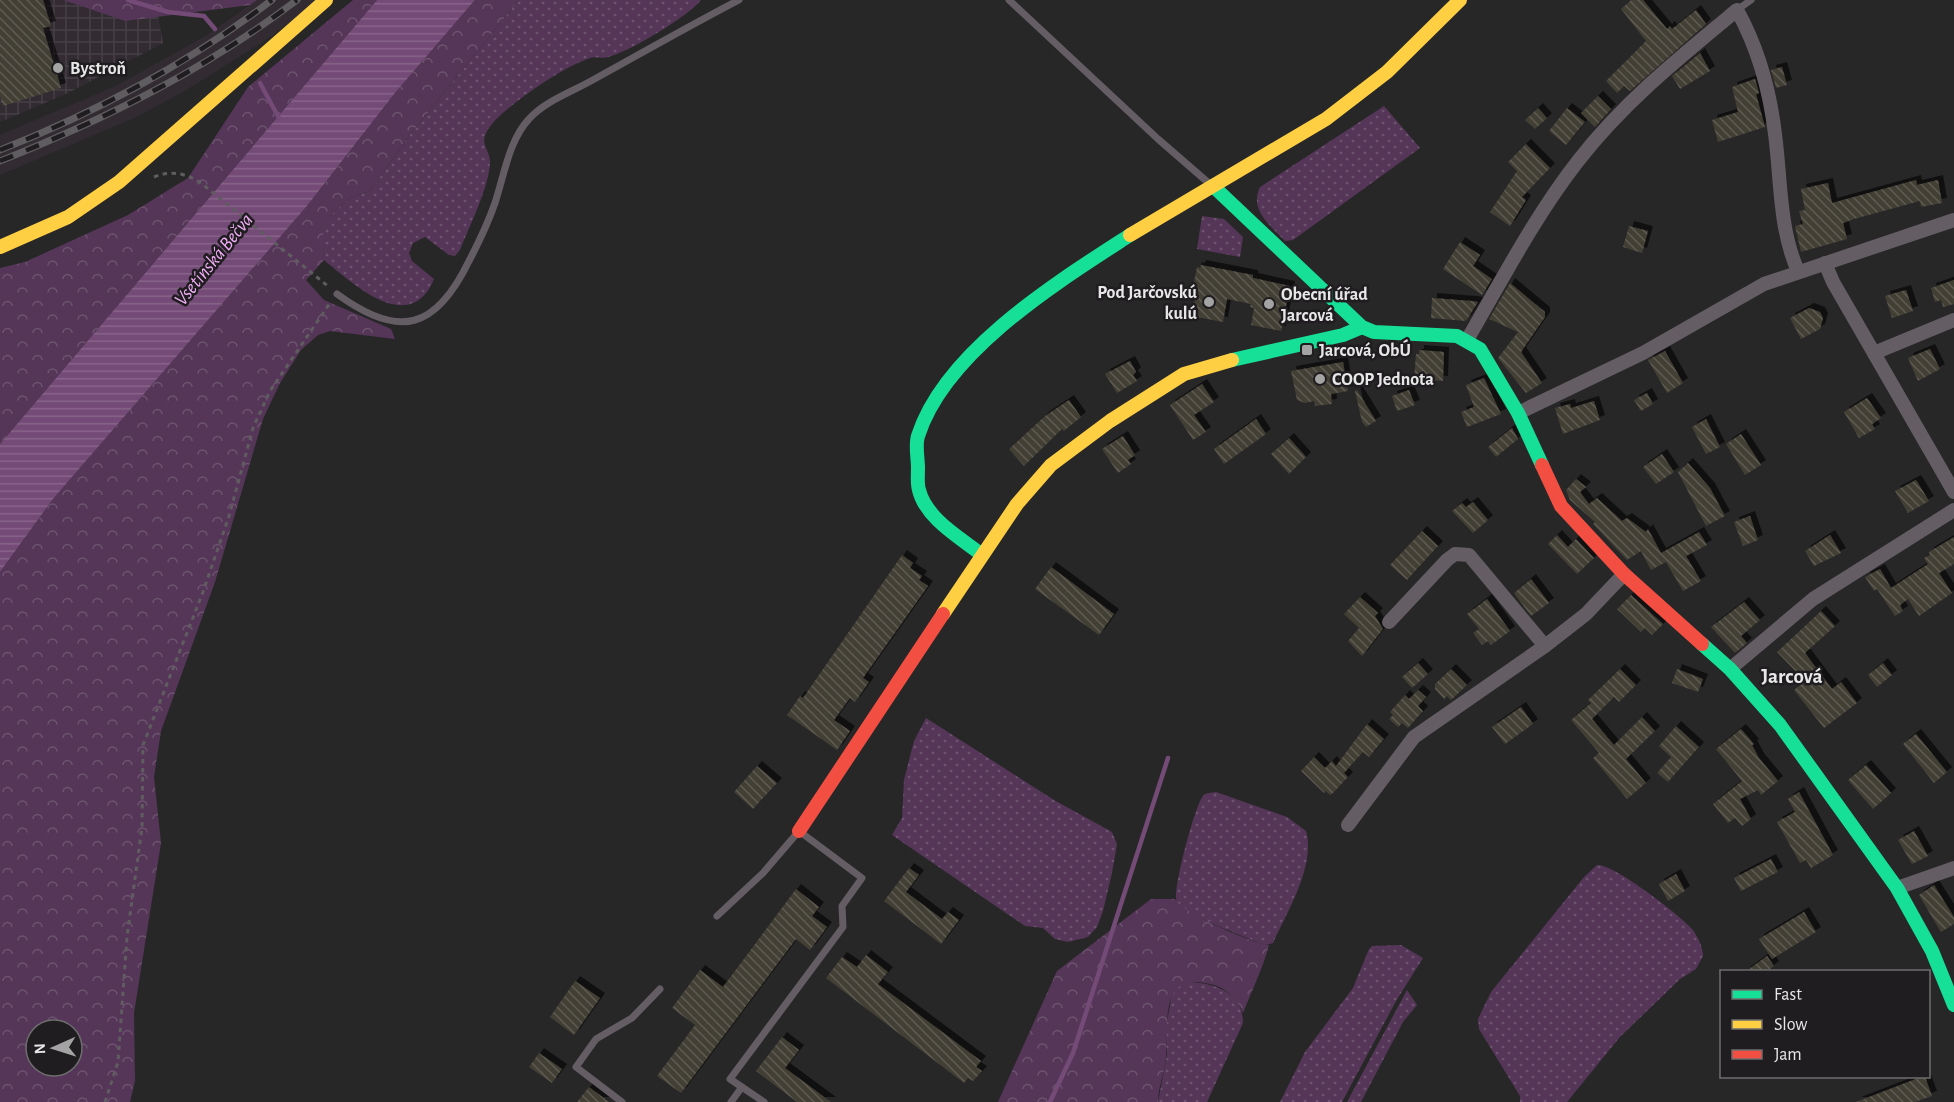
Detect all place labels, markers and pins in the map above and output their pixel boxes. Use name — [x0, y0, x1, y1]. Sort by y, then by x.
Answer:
place label: Bystroň — [70, 60, 126, 78]
marker: Bystroň — [51, 61, 65, 75]
place label: Pod Jarčovskú kulú — [1097, 284, 1198, 323]
place label: Obecní úřad Jarcová — [1281, 286, 1368, 325]
marker: Pod Jarčovskú kulú — [1202, 295, 1216, 309]
marker: Obecní úřad Jarcová — [1262, 297, 1276, 311]
place label: Jarcová, ObÚ — [1319, 339, 1411, 360]
marker: Jarcová, ObÚ — [1300, 343, 1314, 357]
place label: COOP Jednota — [1332, 371, 1434, 389]
marker: COOP Jednota — [1313, 372, 1327, 386]

